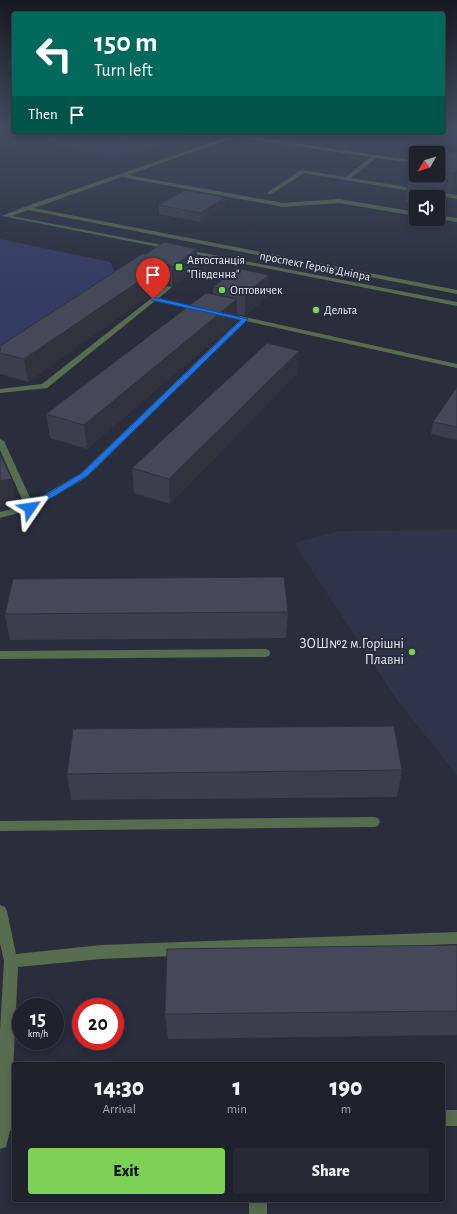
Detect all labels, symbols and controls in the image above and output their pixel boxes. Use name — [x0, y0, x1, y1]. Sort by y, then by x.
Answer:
icon: left — [28, 28, 80, 80]
text: 150 m — [94, 29, 158, 57]
text: Turn left — [94, 62, 153, 80]
icon: arrive — [66, 104, 88, 126]
text: Then — [28, 107, 58, 122]
north arrow — [409, 146, 445, 182]
map controls — [409, 146, 445, 226]
button: sound — [409, 190, 445, 226]
street label: проспект Героїв Дніпра — [259, 249, 372, 283]
place label: Автостанція "Південна" — [187, 254, 245, 280]
pin — [136, 258, 170, 299]
marker: Автостанція "Південна" — [174, 262, 184, 272]
icon: arrive — [142, 264, 164, 286]
place label: Оптовичек — [230, 284, 283, 296]
marker: Оптовичек — [217, 285, 227, 295]
place label: Дельта — [324, 304, 358, 316]
marker: Дельта — [311, 305, 321, 315]
position arrow — [9.0, 487, 51.0, 529]
place label: ЗОШ№2 м.Горішні Плавні — [299, 637, 404, 667]
marker: ЗОШ№2 м.Горішні Плавні — [407, 647, 417, 657]
speed limit sign: 20 — [72, 998, 124, 1050]
text: 15 — [30, 1009, 46, 1029]
text: km/h — [28, 1029, 48, 1039]
text: 14:30 — [95, 1076, 144, 1100]
text: 1 — [232, 1076, 241, 1100]
text: 190 — [329, 1076, 362, 1100]
text: Arrival — [103, 1103, 136, 1116]
text: min — [227, 1103, 247, 1116]
text: m — [341, 1103, 351, 1116]
button: Exit — [28, 1148, 225, 1194]
button: Share — [233, 1148, 429, 1194]

